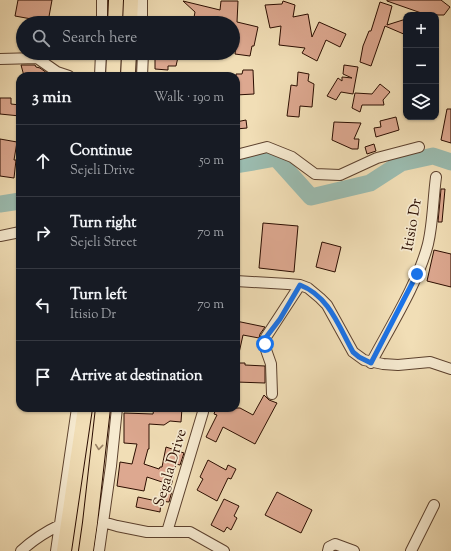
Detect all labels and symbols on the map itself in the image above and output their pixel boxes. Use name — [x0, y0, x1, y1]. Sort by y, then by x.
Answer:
street label: Itisio Dr — [398, 197, 428, 253]
route end — [408, 265, 426, 283]
route start — [256, 335, 274, 353]
street label: Segala Drive — [149, 426, 193, 510]
one-way arrow — [94, 444, 103, 450]

